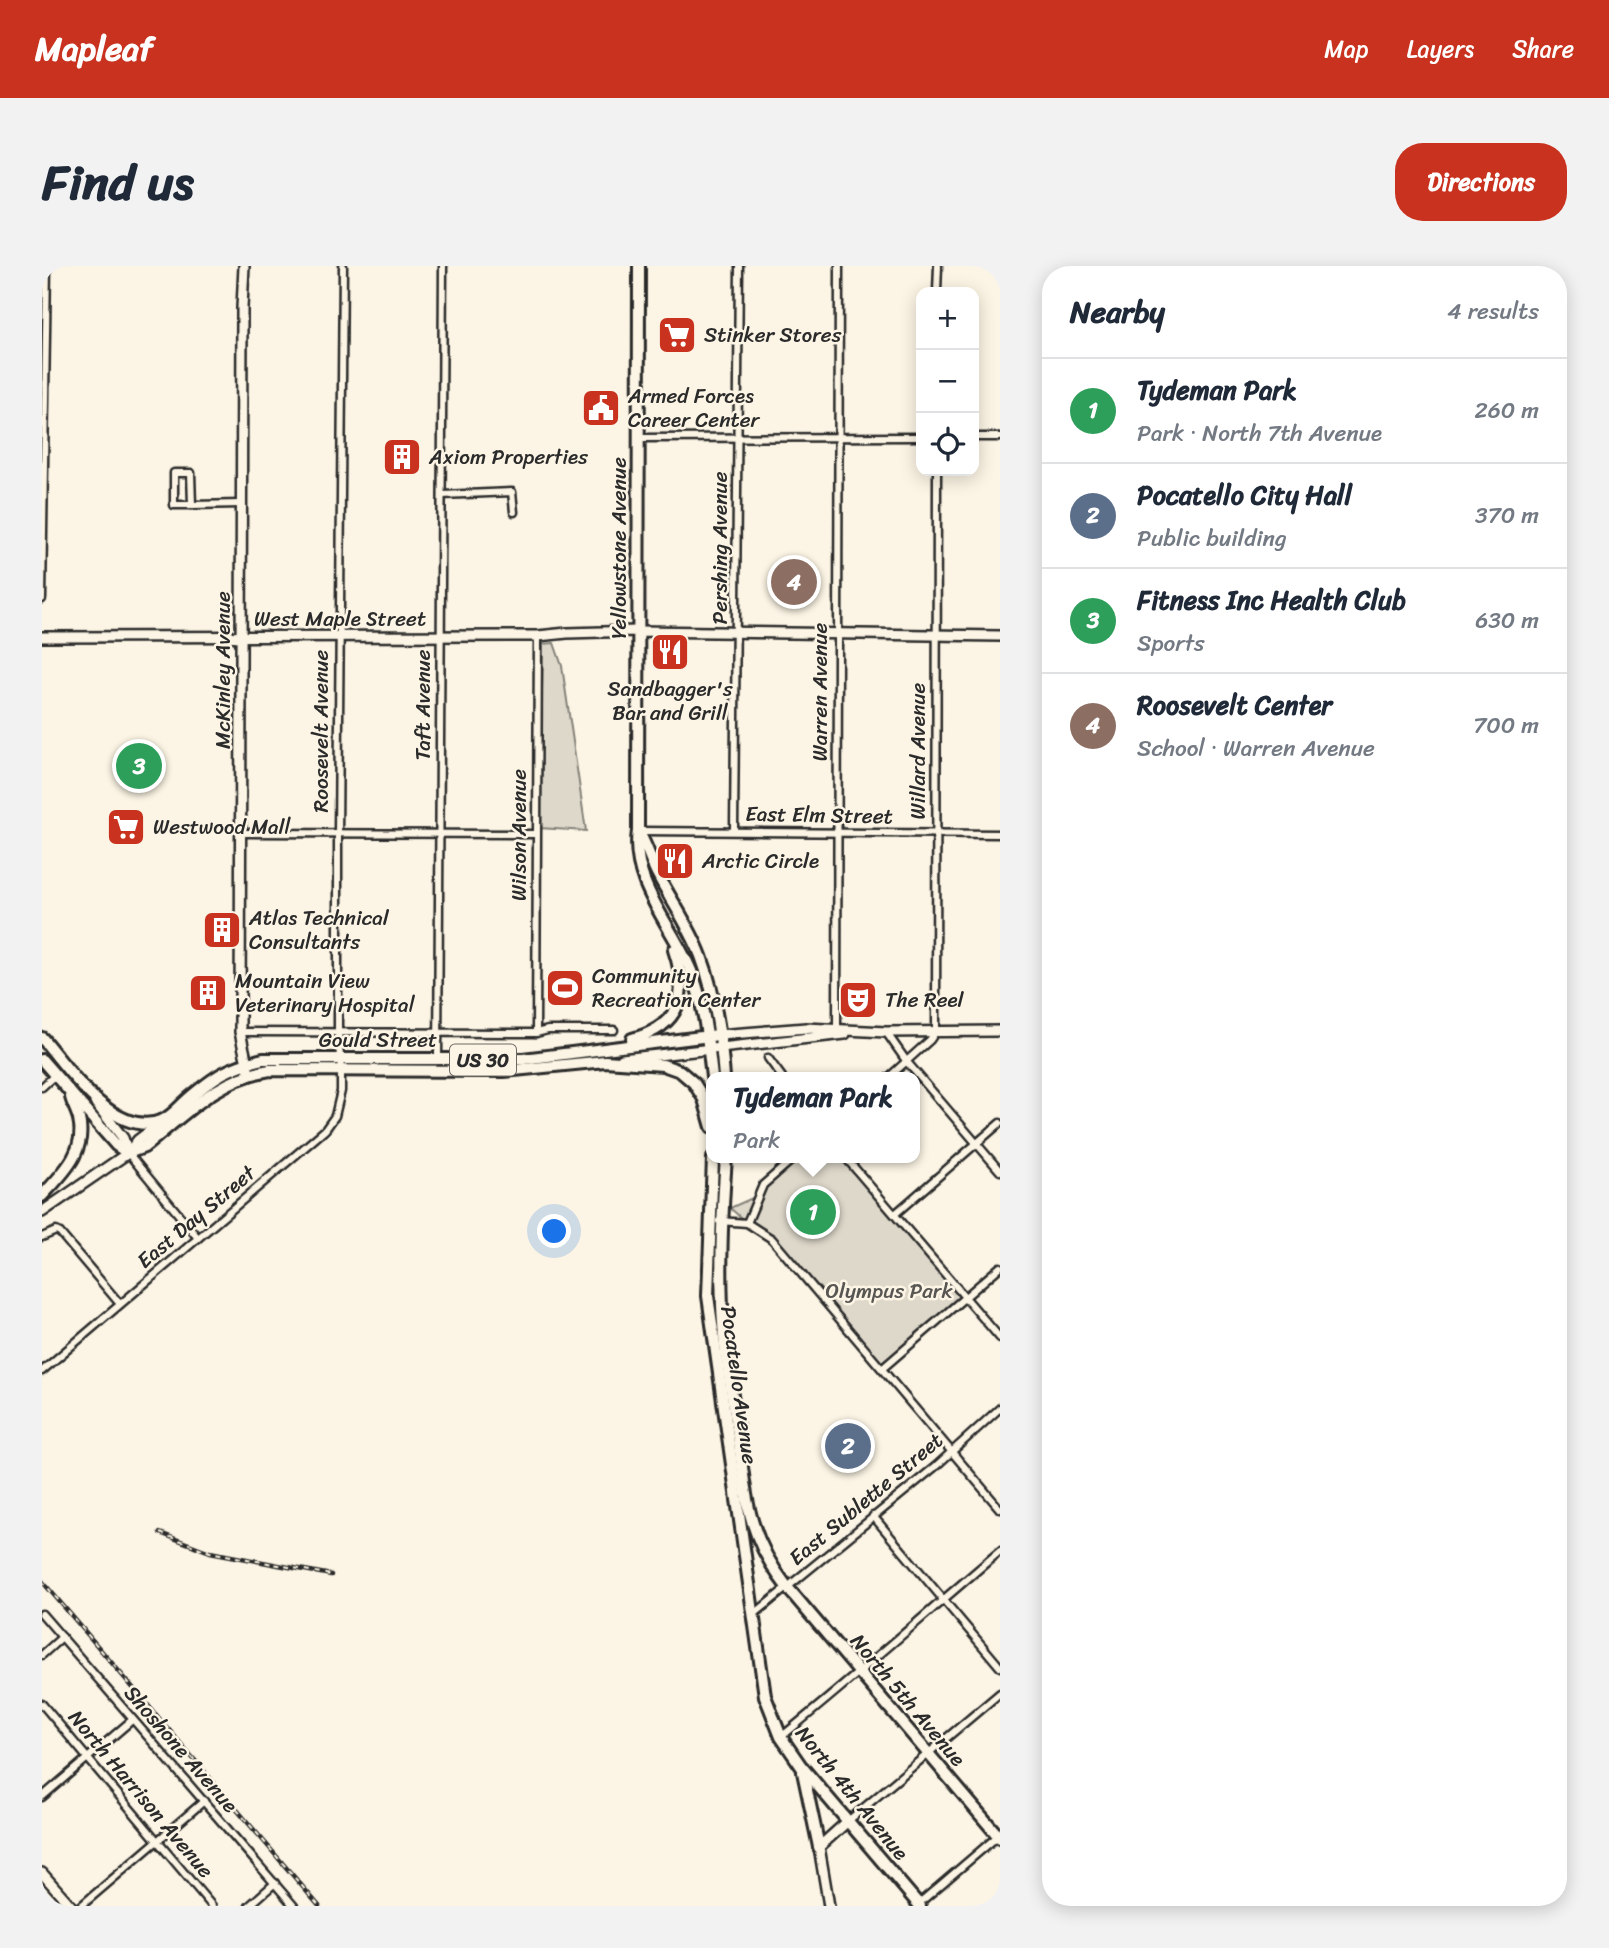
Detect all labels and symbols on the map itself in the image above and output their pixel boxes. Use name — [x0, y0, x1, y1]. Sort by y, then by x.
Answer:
supermarket icon: Stinker Stores — [656, 314, 698, 356]
place label: Stinker Stores — [704, 316, 842, 354]
place label: Armed Forces Career Center — [627, 377, 761, 439]
public building icon: Armed Forces Career Center — [580, 387, 622, 429]
building icon: Axiom Properties — [381, 436, 423, 478]
place label: Axiom Properties — [428, 438, 588, 476]
street label: Yellowstone Avenue — [600, 457, 638, 639]
street label: Pershing Avenue — [701, 471, 739, 625]
pin: 4 — [771, 556, 817, 608]
street label: McKinley Avenue — [204, 591, 242, 749]
street label: West Maple Street — [254, 600, 426, 638]
street label: Warren Avenue — [801, 622, 839, 761]
restaurant icon: Sandbagger's Bar and Grill — [649, 631, 691, 673]
street label: Roosevelt Avenue — [302, 649, 340, 812]
street label: Taft Avenue — [404, 649, 442, 761]
place label: Sandbagger's Bar and Grill — [607, 670, 733, 732]
street label: Willard Avenue — [899, 682, 937, 819]
pin: 3 — [116, 740, 162, 792]
street label: Wilson Avenue — [500, 769, 538, 901]
street label: East Elm Street — [745, 795, 893, 835]
supermarket icon: Westwood Mall — [105, 806, 147, 848]
place label: Westwood Mall — [153, 808, 292, 846]
restaurant icon: Arctic Circle — [654, 840, 696, 882]
place label: Arctic Circle — [701, 842, 819, 880]
place label: Atlas Technical Consultants — [248, 899, 390, 961]
building icon: Atlas Technical Consultants — [201, 909, 243, 951]
place label: Community Recreation Center — [592, 957, 761, 1019]
place label: Mountain View Veterinary Hospital — [235, 962, 416, 1024]
sports icon: Community Recreation Center — [544, 967, 586, 1009]
building icon: Mountain View Veterinary Hospital — [187, 972, 229, 1014]
theatre icon: The Reel — [837, 979, 879, 1021]
place label: The Reel — [885, 981, 965, 1019]
street label: Gould Street — [319, 1021, 437, 1059]
road number: US 30 — [450, 1044, 516, 1076]
street label: East Day Street — [128, 1154, 265, 1279]
pin: 1 — [790, 1186, 836, 1238]
your location — [537, 1214, 571, 1248]
park label: Olympus Park — [825, 1272, 953, 1310]
street label: Pocatello Avenue — [709, 1303, 769, 1467]
pin: 2 — [825, 1420, 871, 1472]
street label: East Sublette Street — [780, 1422, 952, 1576]
street label: North 5th Avenue — [840, 1625, 976, 1775]
street label: Shoshone Avenue — [114, 1676, 248, 1822]
street label: North Harrison Avenue — [58, 1701, 224, 1887]
street label: North 4th Avenue — [785, 1717, 919, 1869]

